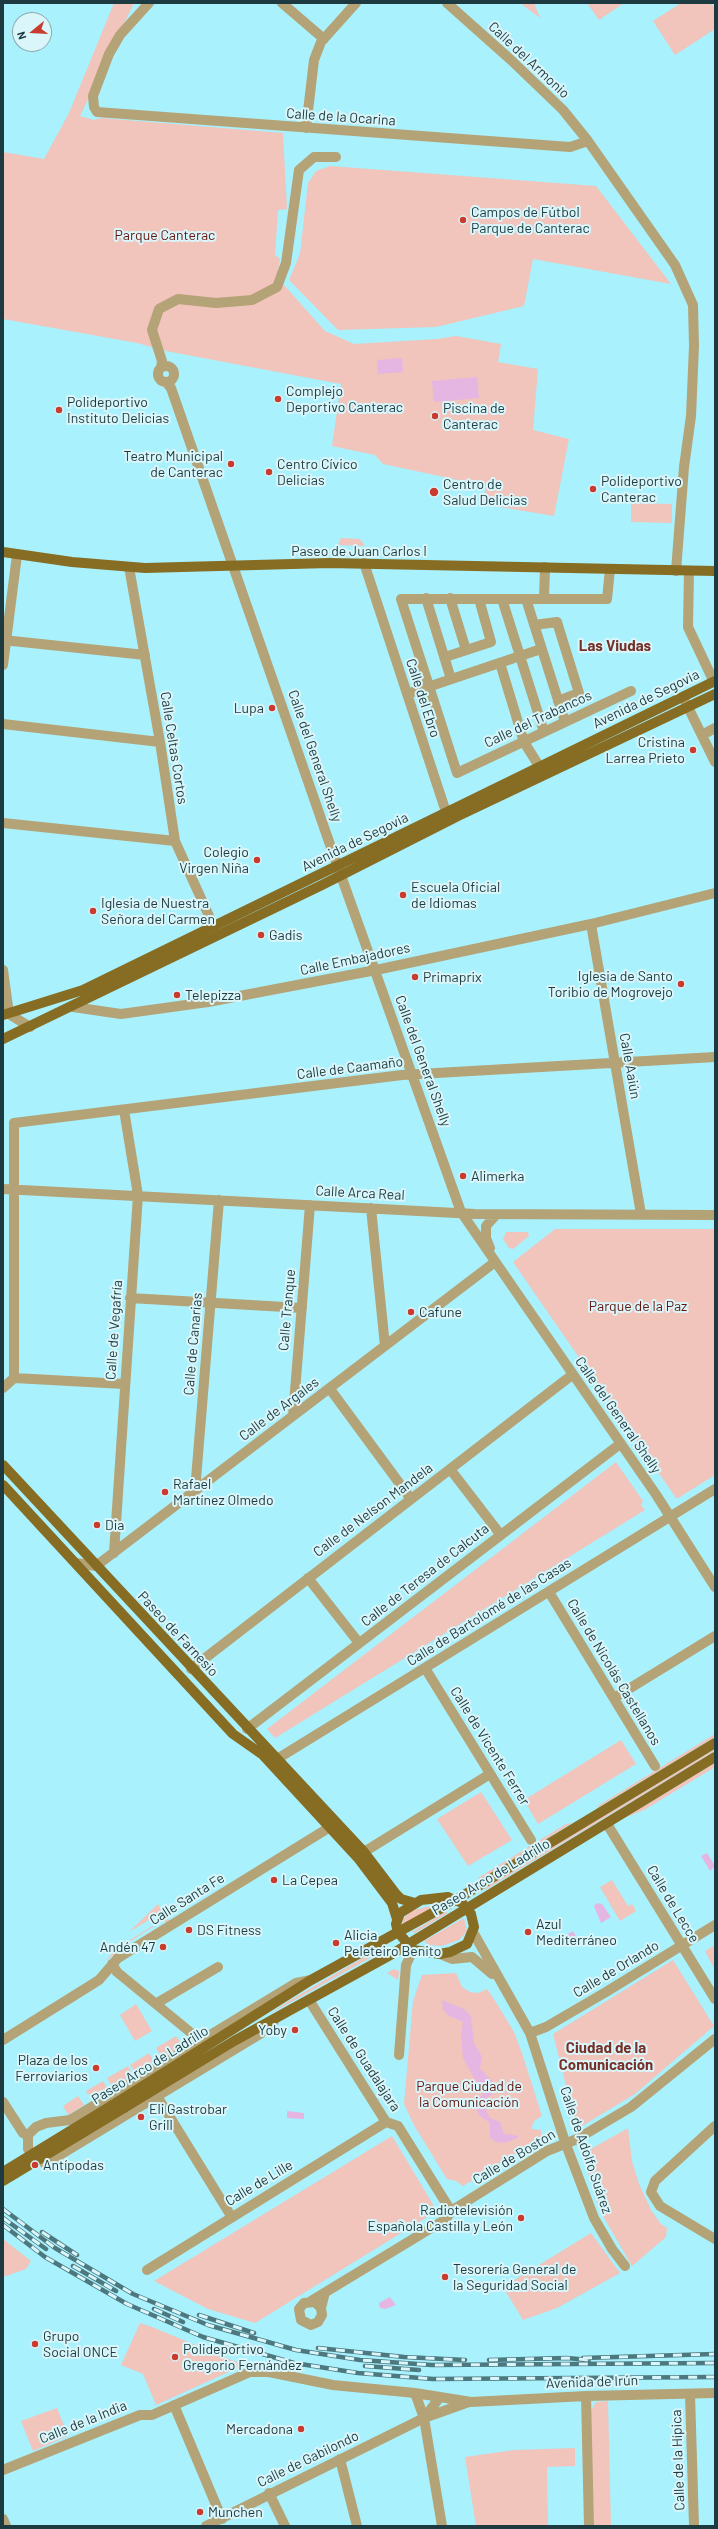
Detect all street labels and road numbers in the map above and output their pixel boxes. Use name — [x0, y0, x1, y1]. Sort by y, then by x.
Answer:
street label: Calle del Armonio — [485, 18, 573, 102]
street label: Calle de la Ocarina — [286, 105, 396, 129]
street label: Paseo de Juan Carlos I — [291, 543, 427, 559]
street label: Calle del Ebro — [402, 656, 444, 740]
street label: Avenida de Segovia — [590, 666, 702, 732]
street label: Calle del Trabancos — [482, 687, 594, 751]
street label: Calle del General Shelly — [285, 688, 345, 824]
street label: Calle Celtas Cortos — [157, 690, 191, 806]
street label: Avenida de Segovia — [299, 809, 411, 875]
street label: Calle Embajadores — [298, 939, 412, 979]
street label: Calle del General Shelly — [391, 993, 455, 1129]
street label: Calle Aaiún — [616, 1032, 644, 1100]
street label: Calle de Caamaño — [296, 1053, 404, 1083]
street label: Calle Arca Real — [315, 1182, 405, 1204]
street label: Calle Tranque — [275, 1268, 299, 1352]
street label: Calle de Vegafría — [102, 1280, 126, 1380]
street label: Calle de Canarias — [180, 1292, 206, 1396]
street label: Calle del General Shelly — [571, 1353, 665, 1477]
street label: Calle de Argales — [236, 1374, 322, 1444]
street label: Calle de Nelson Mandela — [310, 1460, 436, 1560]
street label: Calle de Teresa de Calcuta — [358, 1520, 492, 1630]
street label: Calle de Bartolomé de las Casas — [404, 1554, 574, 1670]
street label: Paseo de Farnesio — [134, 1588, 222, 1680]
street label: Calle de Nicolás Castellanos — [564, 1596, 664, 1748]
street label: Calle de Vicente Ferrer — [447, 1683, 533, 1809]
street label: Paseo Arco de Ladrillo — [429, 1835, 553, 1919]
street label: Calle de Lecce — [643, 1862, 703, 1946]
street label: Calle Santa Fe — [147, 1869, 227, 1929]
street label: Calle de Orlando — [570, 1937, 662, 2001]
street label: Calle de Guadalajara — [324, 2004, 404, 2114]
street label: Paseo Arco de Ladrillo — [88, 2022, 212, 2108]
street label: Calle de Adolfo Suárez — [556, 2084, 616, 2216]
street label: Calle de Boston — [470, 2126, 558, 2188]
street label: Calle de Lille — [222, 2156, 296, 2210]
street label: Avenida de Irún — [546, 2372, 638, 2392]
street label: Calle de la India — [37, 2397, 129, 2447]
street label: Calle de la Hípica — [668, 2409, 688, 2511]
street label: Calle de Gabilondo — [255, 2427, 361, 2491]

